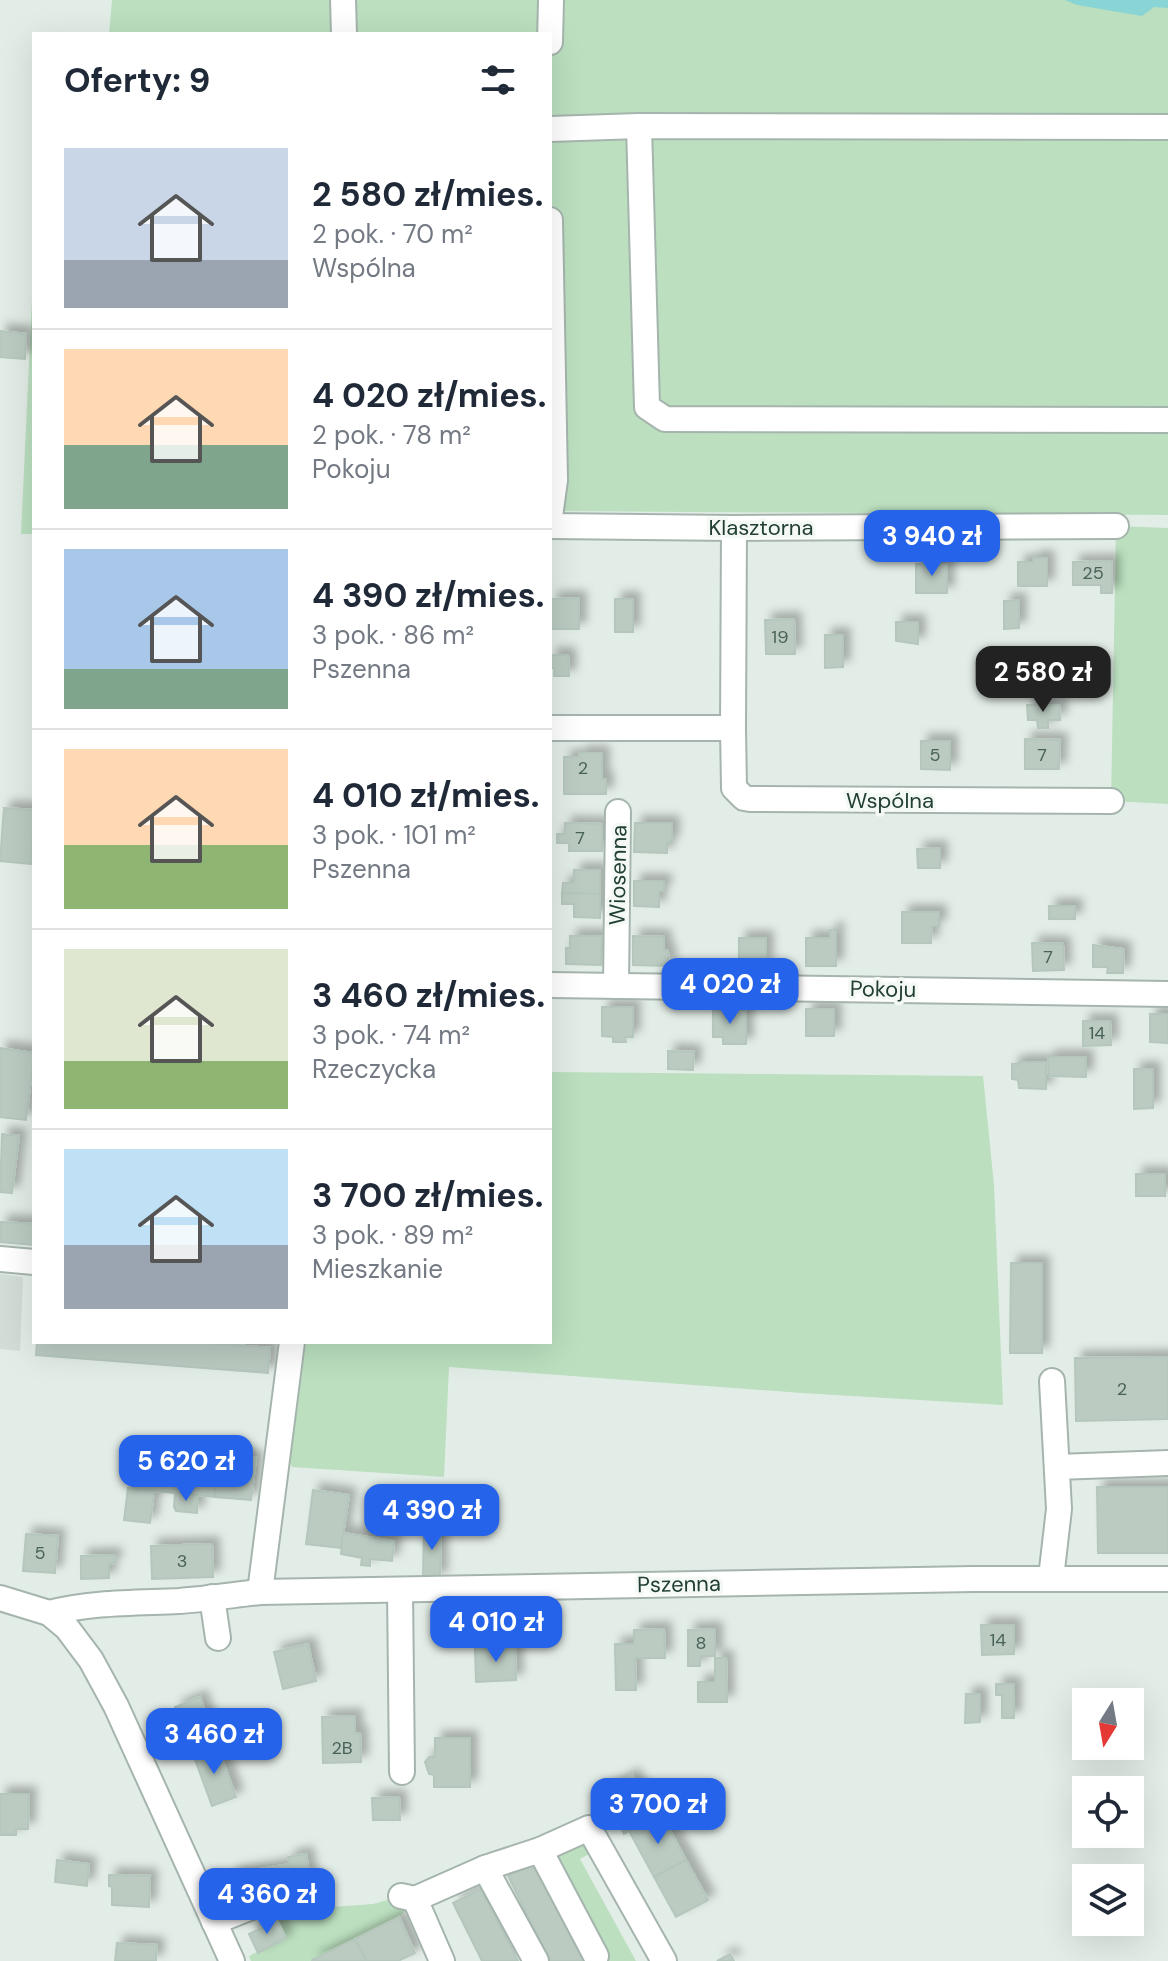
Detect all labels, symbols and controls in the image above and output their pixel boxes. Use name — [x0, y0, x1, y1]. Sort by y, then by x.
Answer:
text: Oferty: 9 — [64, 58, 210, 103]
icon: filters — [476, 58, 520, 102]
text: 2 580 zł/mies. — [312, 172, 543, 217]
icon: home — [128, 180, 224, 276]
text: 2 pok. · 70 m² — [312, 217, 473, 251]
text: Wspólna — [312, 251, 416, 285]
text: 4 020 zł/mies. — [312, 373, 546, 418]
icon: home — [128, 381, 224, 477]
text: 2 pok. · 78 m² — [312, 418, 471, 452]
text: Pokoju — [312, 452, 391, 486]
pin: 3 940 zł — [849, 510, 1015, 578]
street label: Klasztorna — [709, 513, 813, 542]
text: 3 940 zł — [882, 519, 982, 553]
house number: 25 — [1082, 561, 1104, 585]
text: 4 390 zł/mies. — [312, 573, 544, 618]
icon: home — [128, 581, 224, 677]
text: 3 pok. · 86 m² — [312, 618, 474, 652]
house number: 19 — [772, 625, 788, 649]
pin: 2 580 zł — [960, 646, 1126, 714]
text: Pszenna — [312, 652, 411, 686]
text: 2 580 zł — [994, 655, 1092, 689]
house number: 5 — [930, 743, 940, 767]
house number: 7 — [1037, 743, 1047, 767]
house number: 2 — [578, 756, 588, 780]
text: 4 010 zł/mies. — [312, 773, 539, 818]
icon: home — [128, 781, 224, 877]
street label: Wspólna — [846, 786, 934, 815]
text: 3 pok. · 101 m² — [312, 818, 476, 852]
street label: Wiosenna — [603, 825, 633, 925]
house number: 7 — [575, 826, 585, 850]
text: Pszenna — [312, 852, 411, 886]
house number: 7 — [1043, 945, 1053, 969]
pin: 4 020 zł — [647, 958, 813, 1026]
text: 4 020 zł — [680, 967, 780, 1001]
text: 3 460 zł/mies. — [312, 973, 545, 1018]
street label: Pokoju — [850, 974, 916, 1004]
icon: home — [128, 981, 224, 1077]
text: 3 pok. · 74 m² — [312, 1018, 470, 1052]
house number: 14 — [1089, 1021, 1105, 1045]
text: Rzeczycka — [312, 1052, 436, 1086]
text: 3 700 zł/mies. — [312, 1173, 543, 1218]
icon: home — [128, 1181, 224, 1277]
text: 3 pok. · 89 m² — [312, 1218, 473, 1252]
text: Mieszkanie — [312, 1252, 443, 1286]
house number: 2 — [1117, 1377, 1127, 1401]
pin: 5 620 zł — [103, 1435, 269, 1503]
text: 5 620 zł — [137, 1444, 235, 1478]
pin: 4 390 zł — [349, 1484, 515, 1552]
text: 4 390 zł — [382, 1493, 482, 1527]
house number: 5 — [35, 1541, 45, 1565]
house number: 3 — [177, 1549, 187, 1573]
street label: Pszenna — [637, 1569, 721, 1599]
pin: 4 010 zł — [413, 1596, 579, 1664]
text: 4 010 zł — [448, 1605, 544, 1639]
house number: 14 — [990, 1628, 1006, 1652]
house number: 8 — [696, 1631, 706, 1655]
north arrow — [1072, 1688, 1144, 1760]
map controls — [1072, 1688, 1144, 1936]
pin: 3 460 zł — [131, 1708, 297, 1776]
text: 3 460 zł — [164, 1717, 264, 1751]
house number: 2B — [331, 1736, 353, 1760]
button: locate — [1072, 1776, 1144, 1848]
pin: 3 700 zł — [575, 1778, 741, 1846]
text: 3 700 zł — [609, 1787, 707, 1821]
button: layers — [1072, 1864, 1144, 1936]
pin: 4 360 zł — [184, 1868, 350, 1936]
text: 4 360 zł — [217, 1877, 317, 1911]

